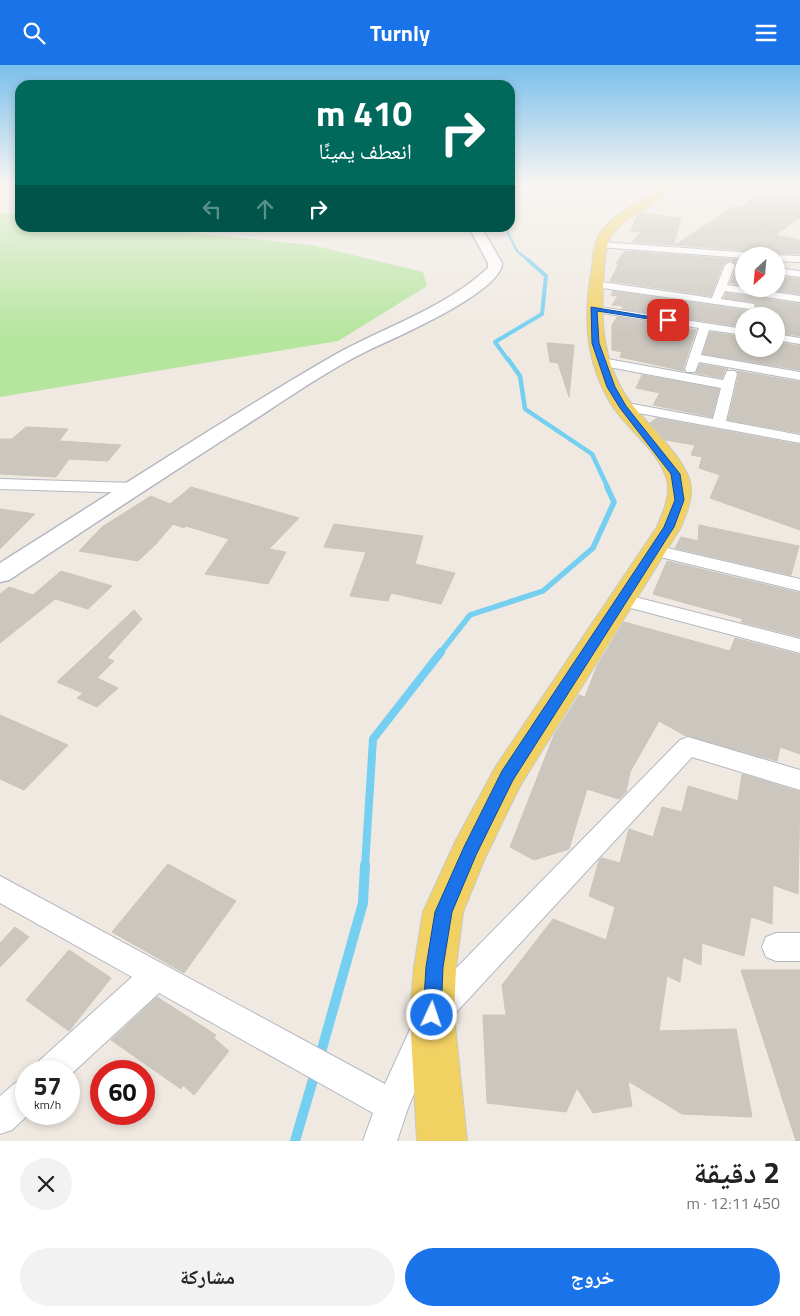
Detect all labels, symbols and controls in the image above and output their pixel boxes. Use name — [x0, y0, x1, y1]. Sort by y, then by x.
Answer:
text: Turnly — [370, 16, 430, 50]
icon: search — [20, 19, 48, 47]
icon: menu — [752, 19, 780, 47]
text: 410 m — [316, 86, 412, 140]
icon: right — [430, 100, 495, 165]
text: انعطف يمينًا — [318, 134, 412, 168]
icon: left — [198, 195, 226, 223]
icon: ahead — [251, 195, 279, 223]
icon: right — [304, 195, 332, 223]
north arrow — [735, 247, 785, 297]
map controls — [735, 247, 785, 357]
pin — [647, 299, 689, 341]
icon: arrive — [654, 306, 682, 334]
button: search — [735, 307, 785, 357]
position arrow — [405, 988, 457, 1040]
speed limit sign: 60 — [90, 1060, 155, 1125]
text: 57 — [33, 1067, 62, 1105]
text: km/h — [34, 1095, 61, 1114]
text: 2 دقيقة — [694, 1149, 780, 1195]
button: close — [20, 1158, 72, 1210]
text: 450 m · 12:11 — [686, 1191, 780, 1215]
button: مشاركة — [20, 1248, 395, 1306]
button: خروج — [405, 1248, 780, 1306]

